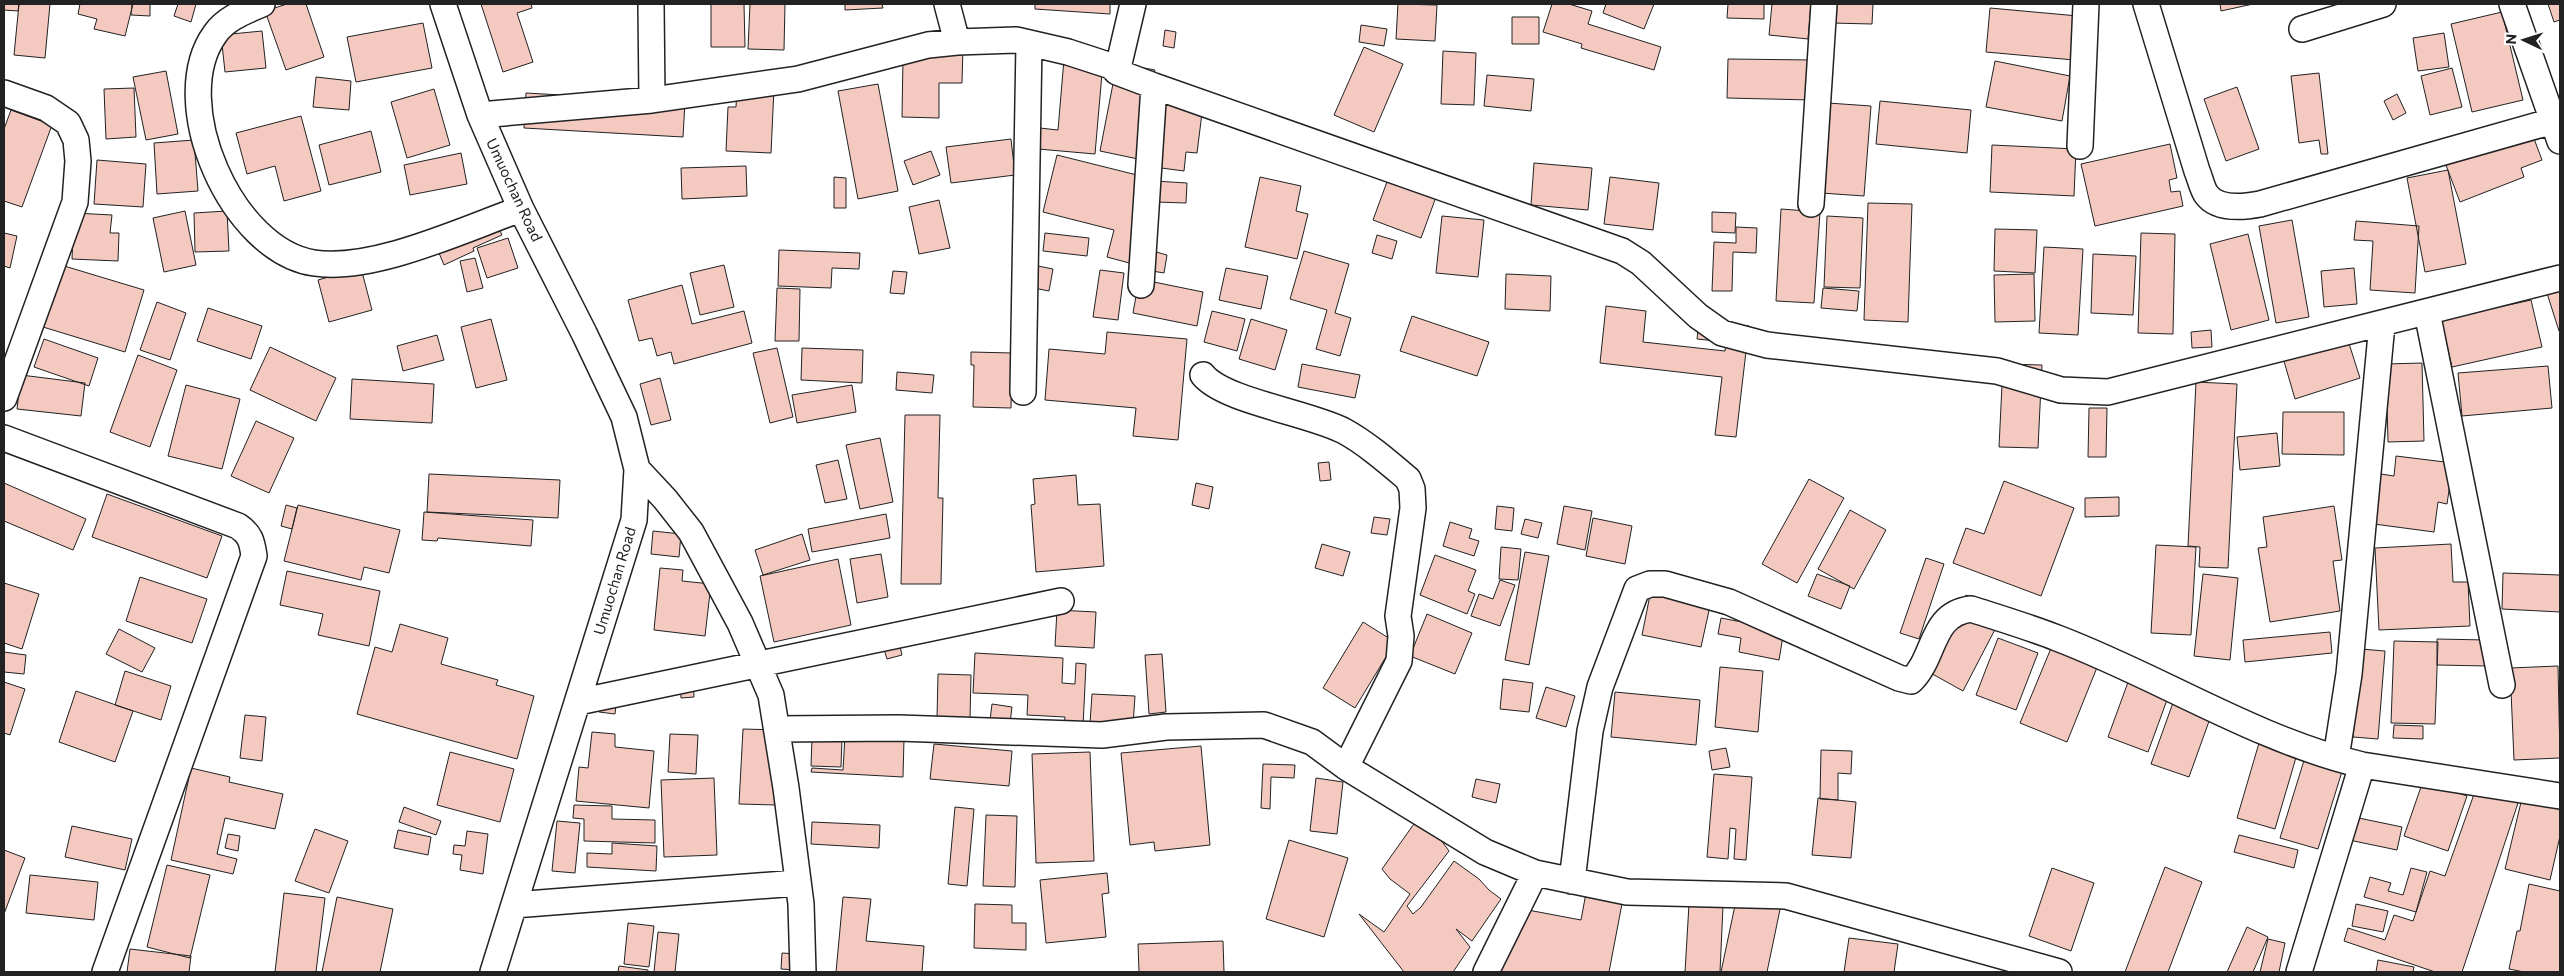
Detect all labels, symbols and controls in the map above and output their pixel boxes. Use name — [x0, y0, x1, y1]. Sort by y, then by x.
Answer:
north arrow — [2499, 15, 2549, 65]
text: N — [2502, 33, 2519, 45]
street label: Umuochan Road — [483, 135, 547, 244]
street label: Umuochan Road — [589, 525, 639, 637]

